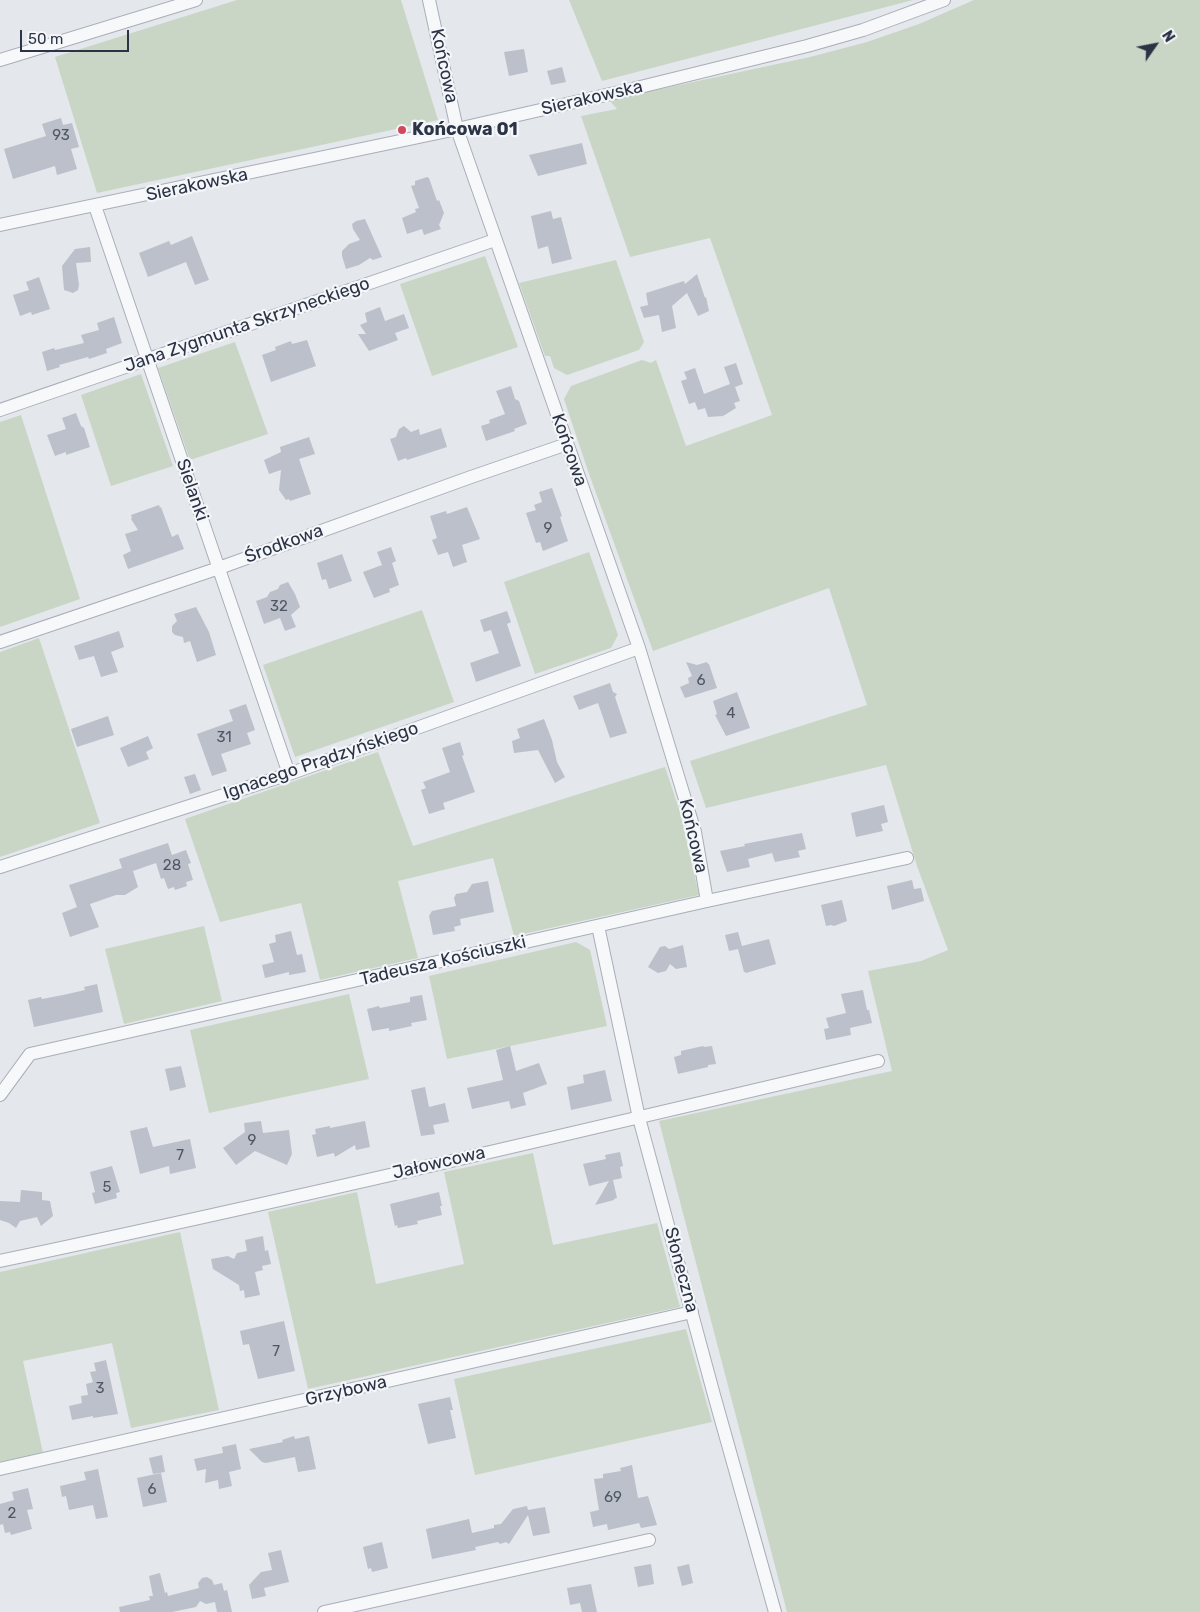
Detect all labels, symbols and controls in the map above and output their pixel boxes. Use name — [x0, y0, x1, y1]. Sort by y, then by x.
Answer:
scale bar — [22, 20, 131, 52]
north arrow — [1130, 20, 1180, 70]
street label: Końcowa — [426, 27, 462, 105]
text: N — [1158, 28, 1178, 45]
text: 50 m — [28, 30, 63, 48]
street label: Sierakowska — [539, 76, 645, 120]
place label: Końcowa 01 — [412, 119, 518, 141]
marker: Końcowa 01 — [396, 124, 408, 136]
house number: 93 — [52, 127, 70, 145]
street label: Sierakowska — [144, 164, 250, 206]
street label: Jana Zygmunta Skrzyneckiego — [121, 273, 373, 377]
street label: Końcowa — [546, 411, 592, 489]
street label: Sielanki — [171, 456, 213, 524]
street label: Środkowa — [242, 520, 326, 568]
house number: 9 — [544, 520, 552, 538]
house number: 32 — [270, 598, 288, 616]
house number: 6 — [696, 672, 706, 690]
house number: 4 — [726, 705, 736, 723]
street label: Ignacego Prądzyńskiego — [221, 717, 421, 805]
house number: 31 — [216, 729, 232, 747]
street label: Końcowa — [674, 797, 712, 875]
house number: 28 — [163, 857, 181, 875]
street label: Tadeusza Kościuszki — [358, 931, 528, 991]
house number: 9 — [248, 1132, 256, 1150]
street label: Jałowcowa — [390, 1142, 488, 1184]
house number: 7 — [176, 1147, 184, 1165]
house number: 5 — [103, 1179, 111, 1197]
street label: Słoneczna — [659, 1225, 703, 1315]
house number: 7 — [272, 1343, 280, 1361]
street label: Grzybowa — [303, 1371, 389, 1411]
house number: 3 — [95, 1380, 105, 1398]
house number: 6 — [147, 1481, 157, 1499]
house number: 69 — [604, 1489, 622, 1507]
house number: 2 — [8, 1505, 16, 1523]

